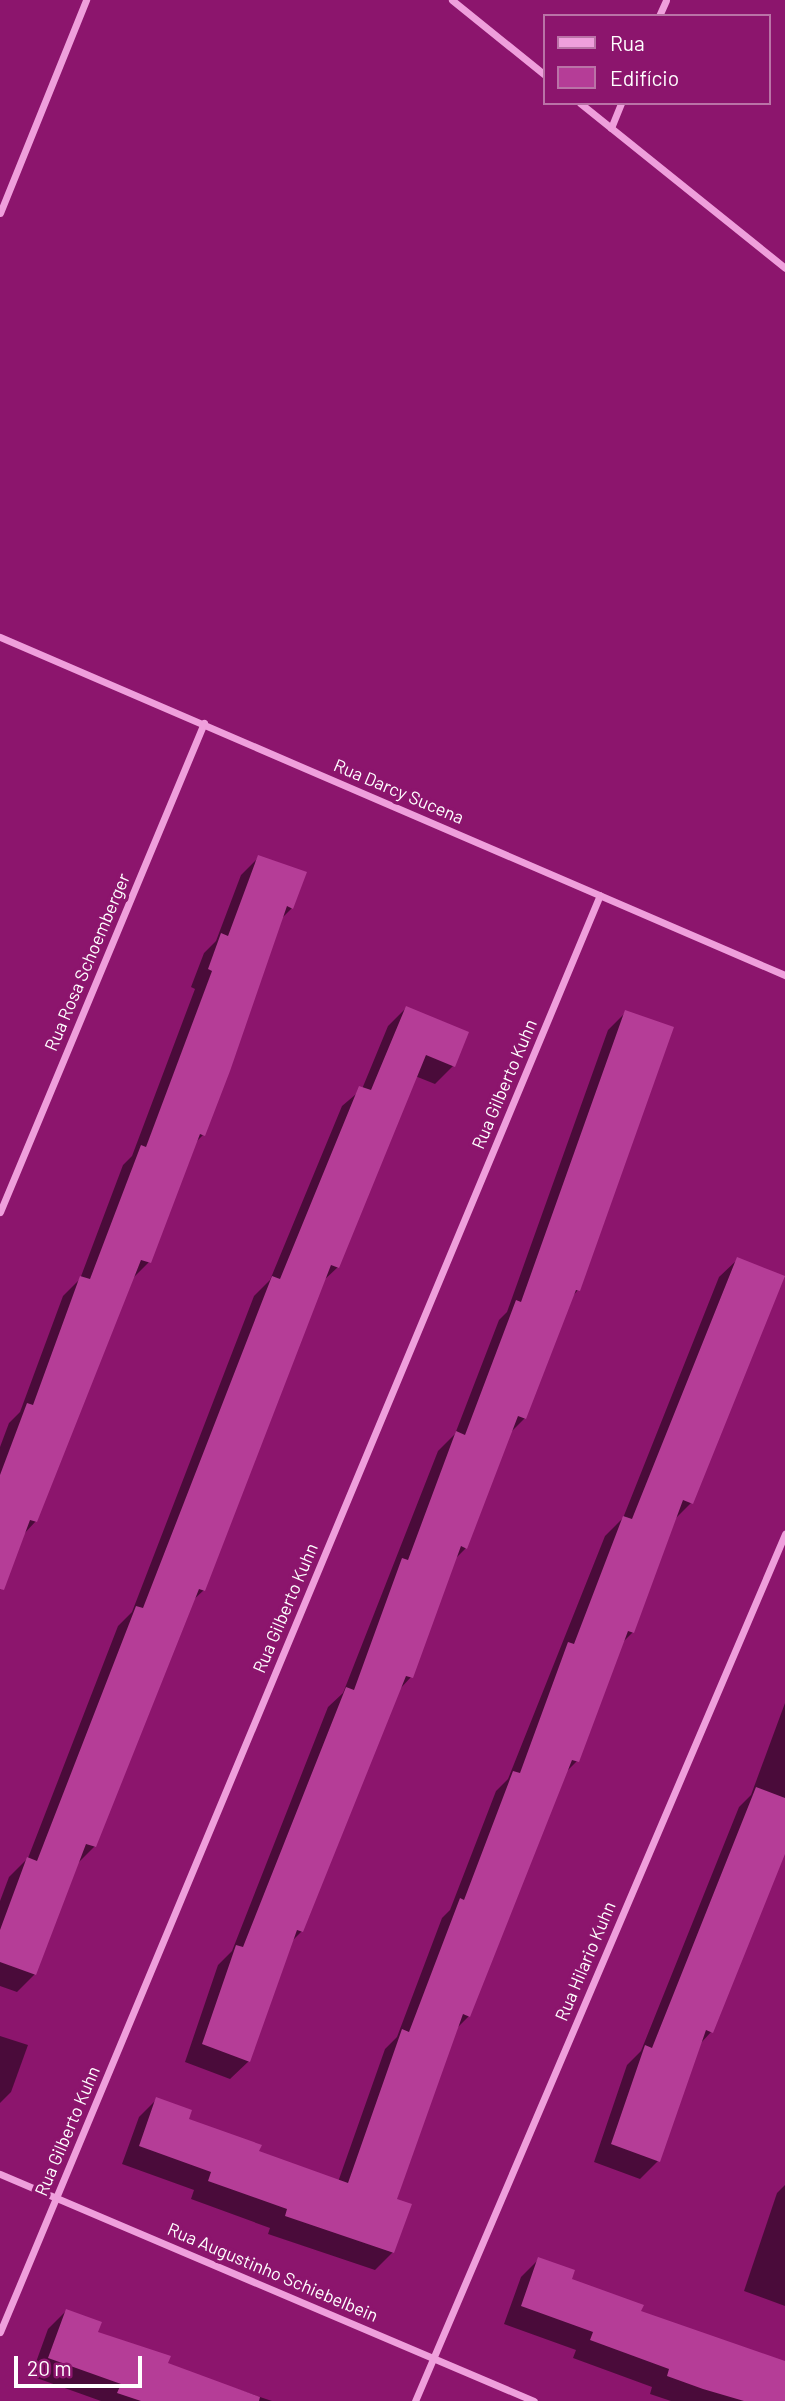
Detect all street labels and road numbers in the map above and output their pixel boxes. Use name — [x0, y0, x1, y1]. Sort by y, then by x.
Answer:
street label: Rua Darcy Sucena — [331, 754, 467, 828]
street label: Rua Rosa Schoemberger — [40, 870, 134, 1054]
street label: Rua Gilberto Kuhn — [467, 1016, 541, 1152]
street label: Rua Gilberto Kuhn — [248, 1540, 322, 1676]
street label: Rua Hilario Kuhn — [550, 1898, 620, 2024]
street label: Rua Gilberto Kuhn — [30, 2063, 104, 2199]
street label: Rua Augustinho Schiebelbein — [165, 2218, 381, 2326]

